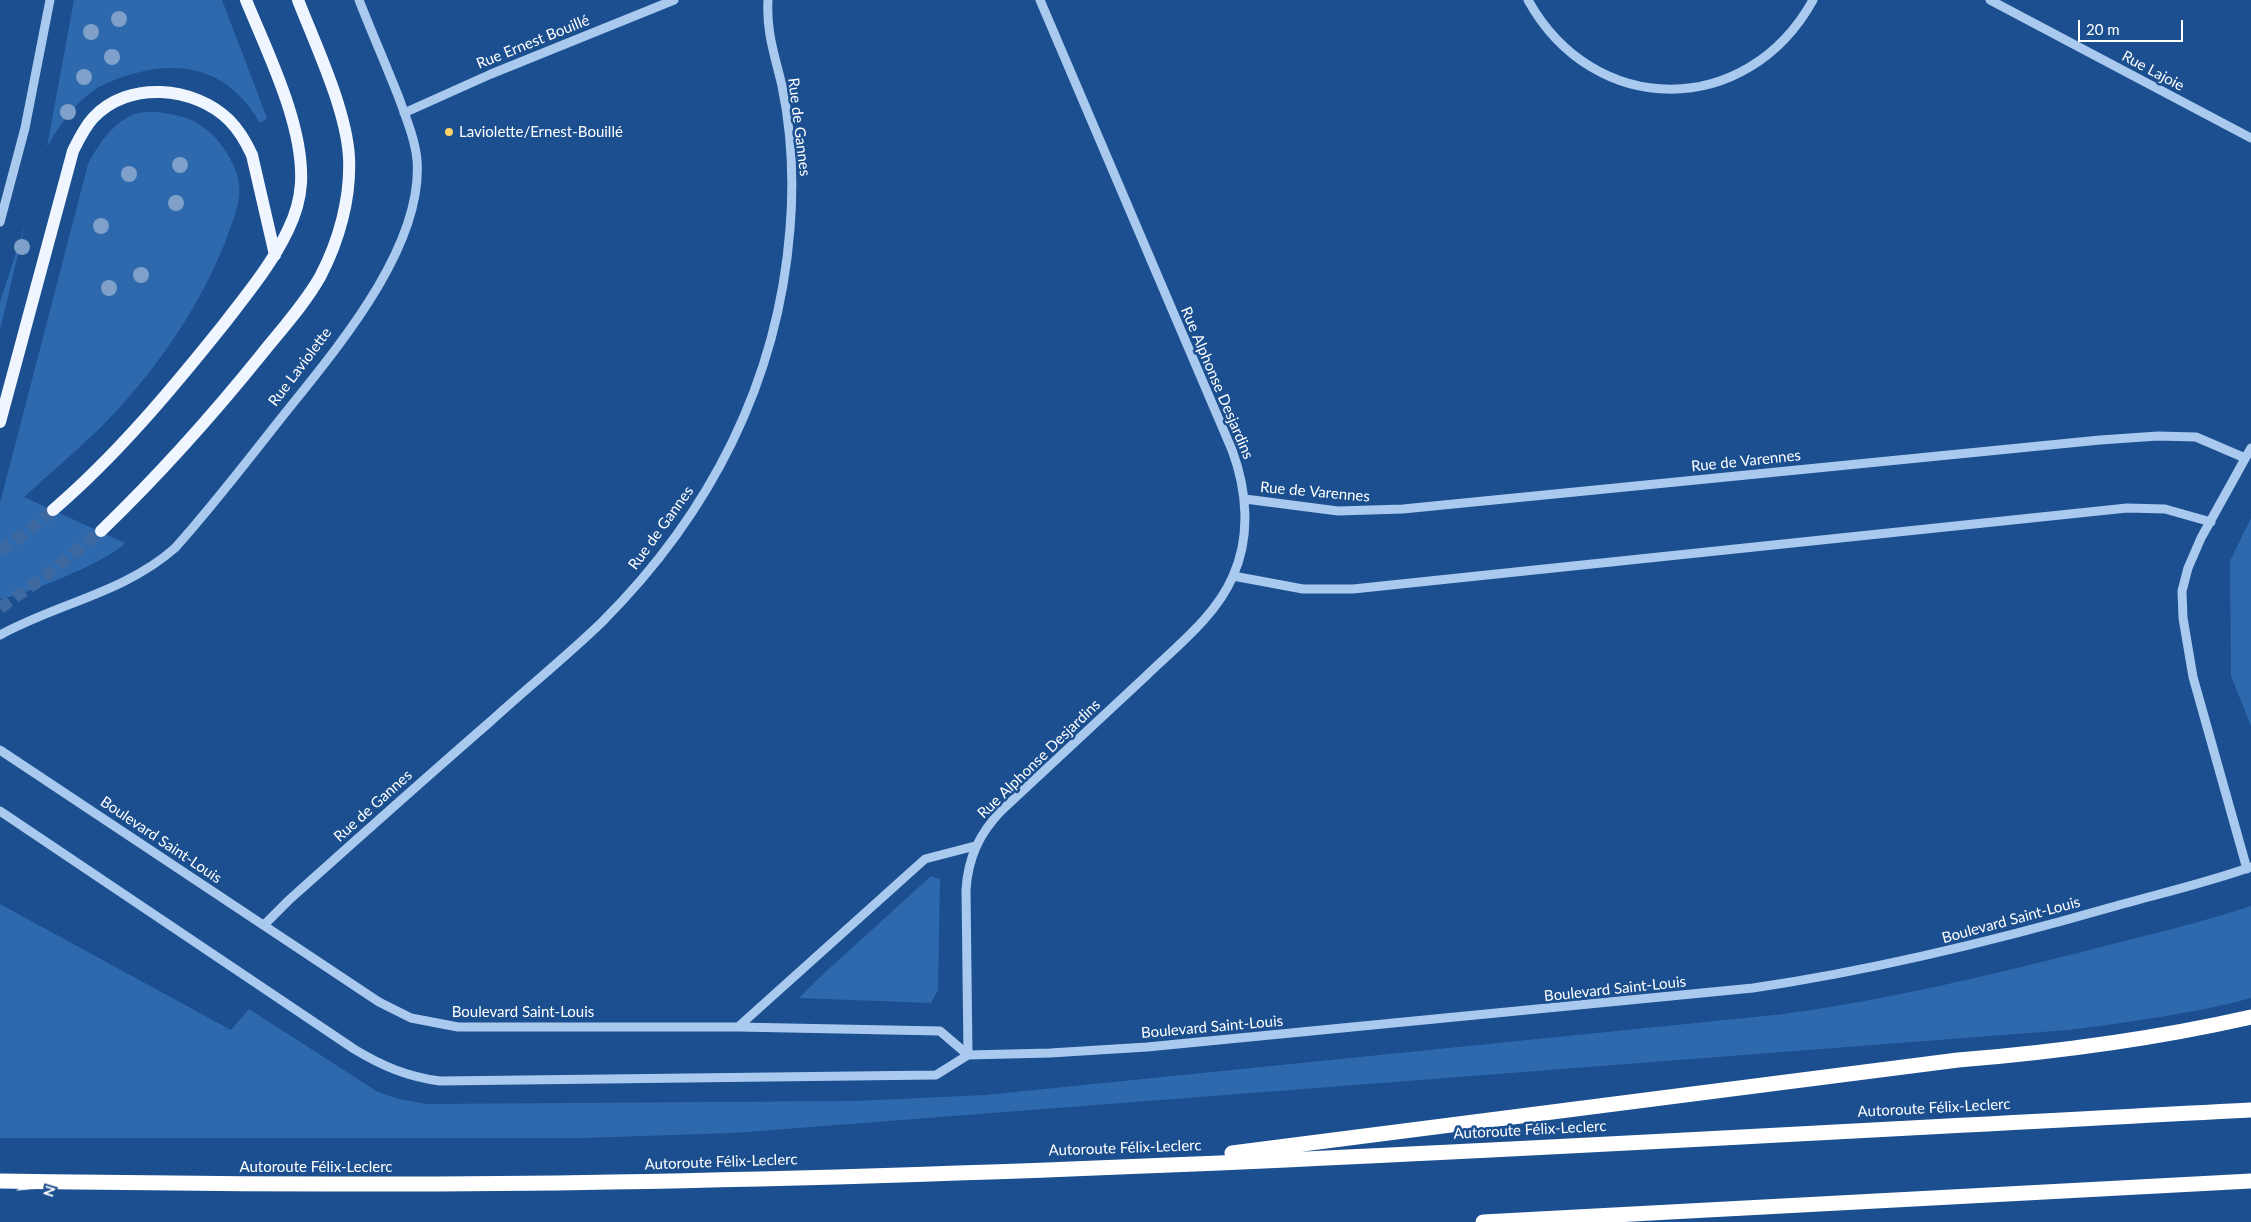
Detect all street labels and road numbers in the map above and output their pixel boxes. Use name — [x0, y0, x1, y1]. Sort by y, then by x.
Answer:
street label: Rue Ernest Bouillé — [474, 11, 592, 73]
street label: Rue Lajoie — [2119, 47, 2187, 95]
street label: Rue de Gannes — [784, 77, 814, 177]
street label: Rue Alphonse Desjardins — [1177, 304, 1257, 462]
street label: Rue Laviolette — [265, 324, 335, 410]
street label: Rue de Varennes — [1690, 446, 1802, 476]
street label: Rue de Varennes — [1259, 478, 1371, 506]
street label: Rue de Gannes — [625, 483, 697, 573]
street label: Rue Alphonse Desjardins — [974, 696, 1104, 822]
street label: Rue de Gannes — [330, 766, 416, 846]
street label: Boulevard Saint-Louis — [97, 793, 225, 887]
street label: Boulevard Saint-Louis — [1940, 893, 2082, 947]
street label: Boulevard Saint-Louis — [1543, 973, 1687, 1005]
street label: Boulevard Saint-Louis — [452, 1003, 594, 1021]
street label: Boulevard Saint-Louis — [1140, 1012, 1284, 1042]
street label: Autoroute Félix-Leclerc — [1857, 1095, 2011, 1121]
street label: Autoroute Félix-Leclerc — [1453, 1117, 1607, 1143]
street label: Autoroute Félix-Leclerc — [1048, 1136, 1202, 1160]
street label: Autoroute Félix-Leclerc — [644, 1150, 798, 1174]
street label: Autoroute Félix-Leclerc — [240, 1158, 392, 1176]

